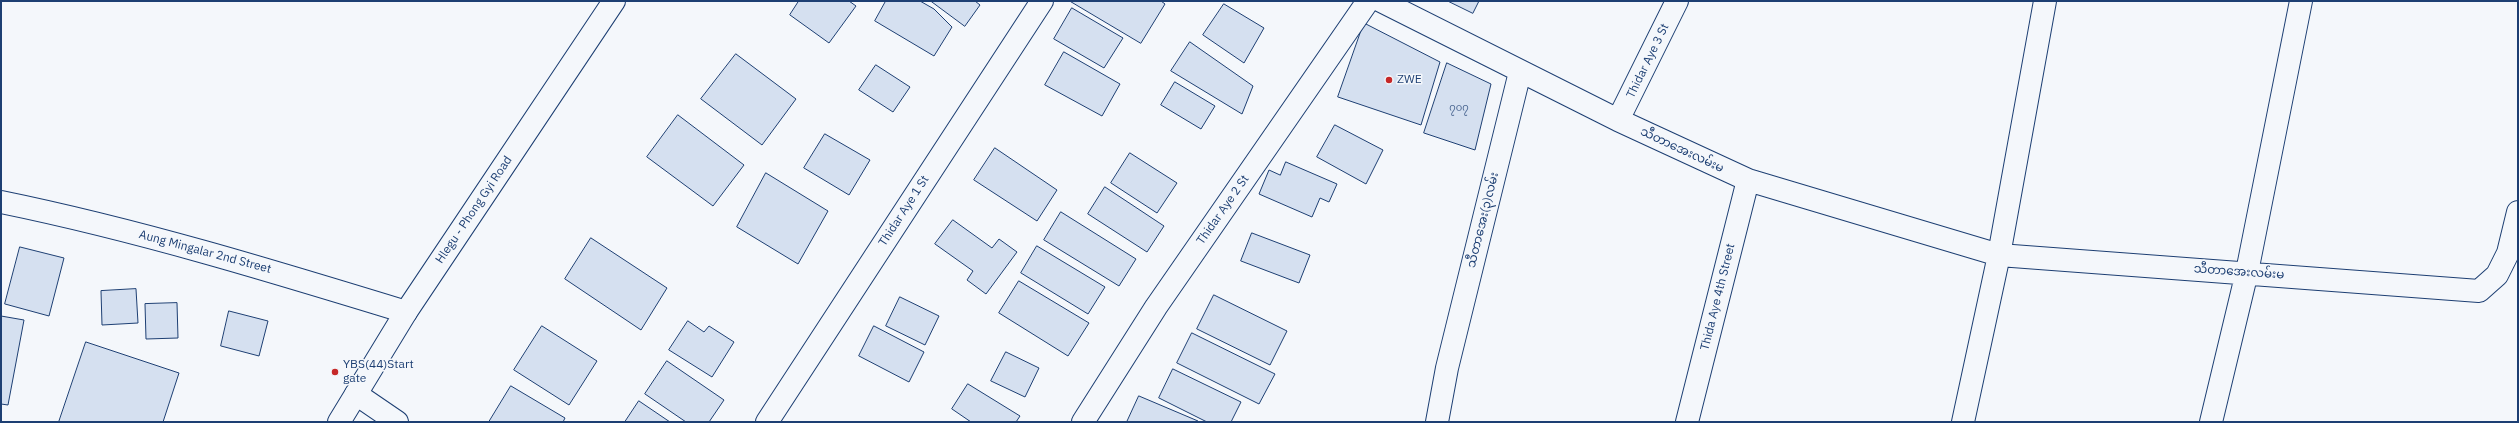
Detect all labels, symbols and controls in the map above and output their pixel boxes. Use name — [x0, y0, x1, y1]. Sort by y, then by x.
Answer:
street label: Thidar Aye 3 St — [1624, 21, 1672, 101]
place label: ZWE — [1397, 73, 1422, 87]
marker: ZWE — [1384, 75, 1394, 85]
house number: ၇၀၇ — [1449, 102, 1469, 114]
street label: သီတာအေးလမ်းမ — [1638, 124, 1726, 176]
street label: Hlegu - Phong Gyi Road — [433, 154, 515, 266]
street label: သီတာအေး(၃)လမ်း — [1464, 171, 1502, 269]
street label: Thidar Aye 1 St — [876, 173, 932, 249]
street label: Thidar Aye 2 St — [1194, 173, 1252, 247]
street label: Aung Mingalar 2nd Street — [137, 227, 273, 277]
street label: Thida Aye 4th Street — [1698, 242, 1738, 352]
street label: သီတာအေးလမ်းမ — [2193, 262, 2285, 282]
place label: YBS(44)Start gate — [343, 358, 414, 386]
marker: YBS(44)Start gate — [330, 367, 340, 377]

